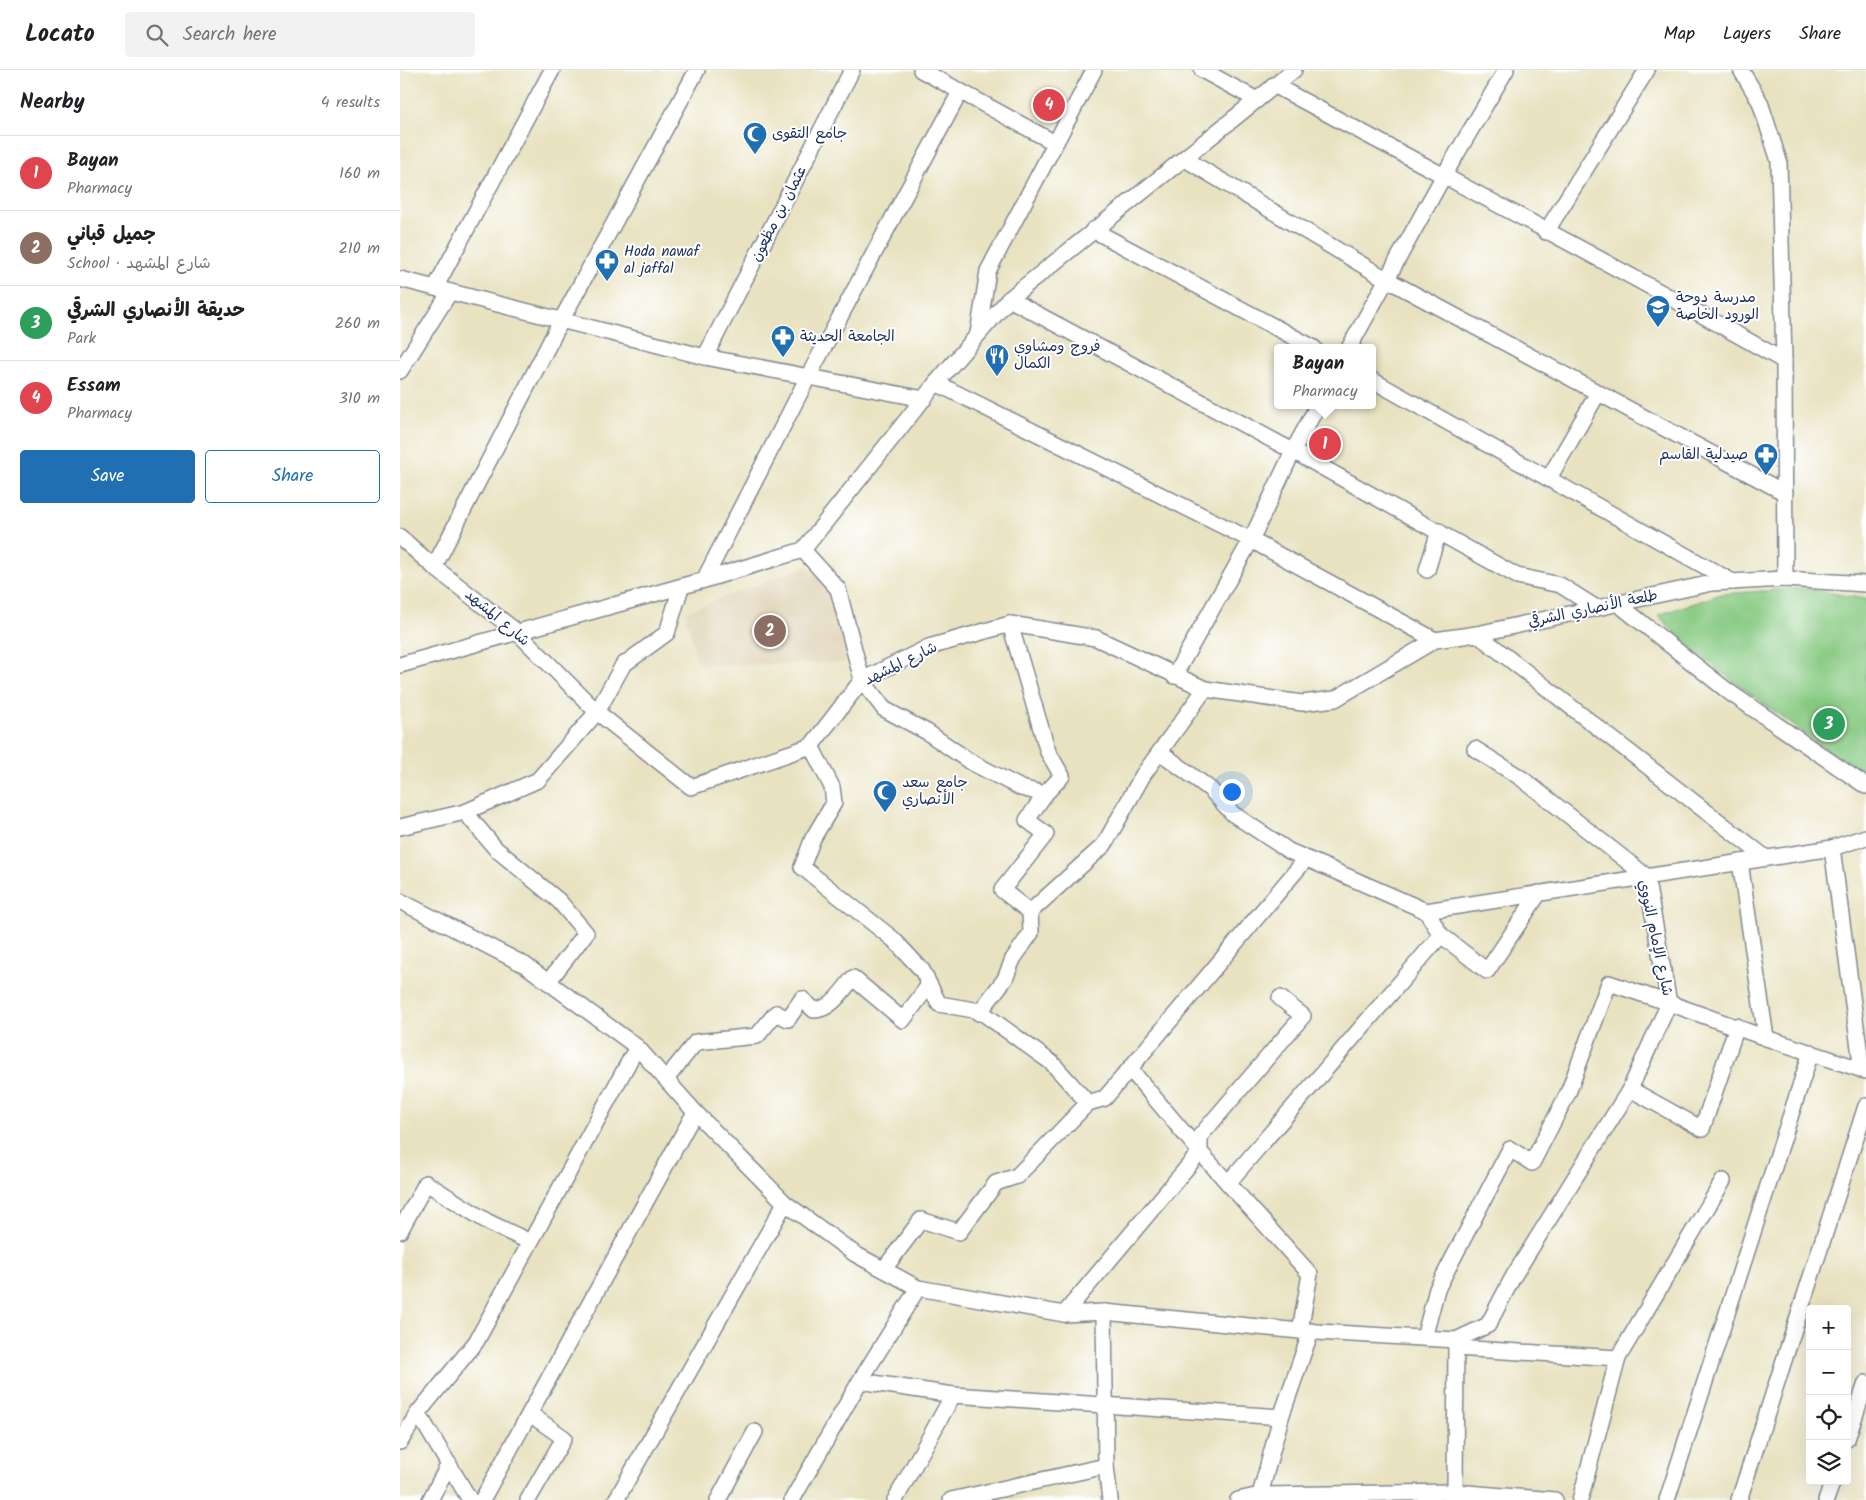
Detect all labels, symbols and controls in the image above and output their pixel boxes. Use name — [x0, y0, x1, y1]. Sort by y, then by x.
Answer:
search box — [125, 12, 475, 57]
text: Locato — [25, 15, 95, 54]
text: Search here — [183, 20, 276, 50]
text: Map — [1664, 20, 1695, 49]
text: Layers — [1723, 20, 1771, 49]
text: Share — [1799, 20, 1841, 49]
icon: search — [143, 21, 171, 49]
text: Nearby — [20, 86, 85, 119]
pin: 4 — [1033, 86, 1065, 124]
text: 4 results — [321, 90, 380, 115]
mosque icon: جامع التقوى — [742, 121, 768, 155]
place label: جامع التقوى — [772, 122, 847, 146]
text: Bayan — [67, 146, 119, 176]
text: 1 — [34, 161, 38, 186]
text: 160 m — [339, 161, 380, 186]
street label: عثمان بن مظعون — [745, 162, 813, 266]
text: Pharmacy — [67, 176, 132, 201]
text: جميل قباني — [67, 220, 156, 250]
text: 2 — [31, 236, 41, 261]
text: 210 m — [339, 236, 380, 261]
place label: Hoda nawaf al jaffal — [624, 240, 701, 281]
pharmacy icon: Hoda nawaf al jaffal — [594, 248, 620, 282]
text: School · شارع المشهد — [67, 251, 211, 276]
place label: مدرسة دوحة الورود الخاصة — [1676, 286, 1759, 327]
school or university icon: مدرسة دوحة الورود الخاصة — [1645, 294, 1671, 328]
text: حديقة الأنصاري الشرقي — [67, 296, 245, 326]
text: 3 — [32, 311, 40, 336]
text: 260 m — [335, 311, 380, 336]
pharmacy icon: الجامعة الحديثة — [770, 324, 796, 358]
place label: الجامعة الحديثة — [800, 325, 895, 349]
text: Park — [67, 326, 96, 351]
place label: فروج ومشاوي الكمال — [1014, 335, 1101, 376]
restaurant icon: فروج ومشاوي الكمال — [984, 343, 1010, 377]
popup — [1274, 344, 1376, 409]
text: Bayan — [1293, 349, 1344, 379]
text: Essam — [67, 371, 120, 401]
text: Pharmacy — [1293, 379, 1357, 404]
text: 4 — [32, 386, 40, 411]
text: 310 m — [339, 386, 380, 411]
text: Pharmacy — [67, 401, 132, 426]
pin: 1 — [1309, 425, 1341, 463]
pharmacy icon: صيدلية القاسم — [1753, 442, 1779, 476]
place label: صيدلية القاسم — [1659, 443, 1748, 467]
button: Save — [20, 450, 195, 503]
button: Share — [205, 450, 380, 503]
street label: شارع المشهد — [459, 583, 535, 653]
street label: طلعة الأنصاري الشرقي — [1526, 584, 1660, 634]
pin: 2 — [754, 612, 786, 650]
street label: شارع المشهد — [860, 636, 942, 692]
pin: 3 — [1813, 705, 1845, 743]
place label: جامع سعد الأنصاري — [902, 771, 968, 812]
mosque icon: جامع سعد الأنصاري — [872, 779, 898, 813]
your location — [1219, 779, 1245, 805]
street label: شارع الإمام النووي — [1631, 878, 1679, 998]
map controls — [1806, 1305, 1851, 1485]
button: + — [1806, 1305, 1851, 1350]
button: − — [1806, 1350, 1851, 1395]
button: locate — [1806, 1395, 1851, 1440]
button: layers — [1806, 1440, 1851, 1485]

